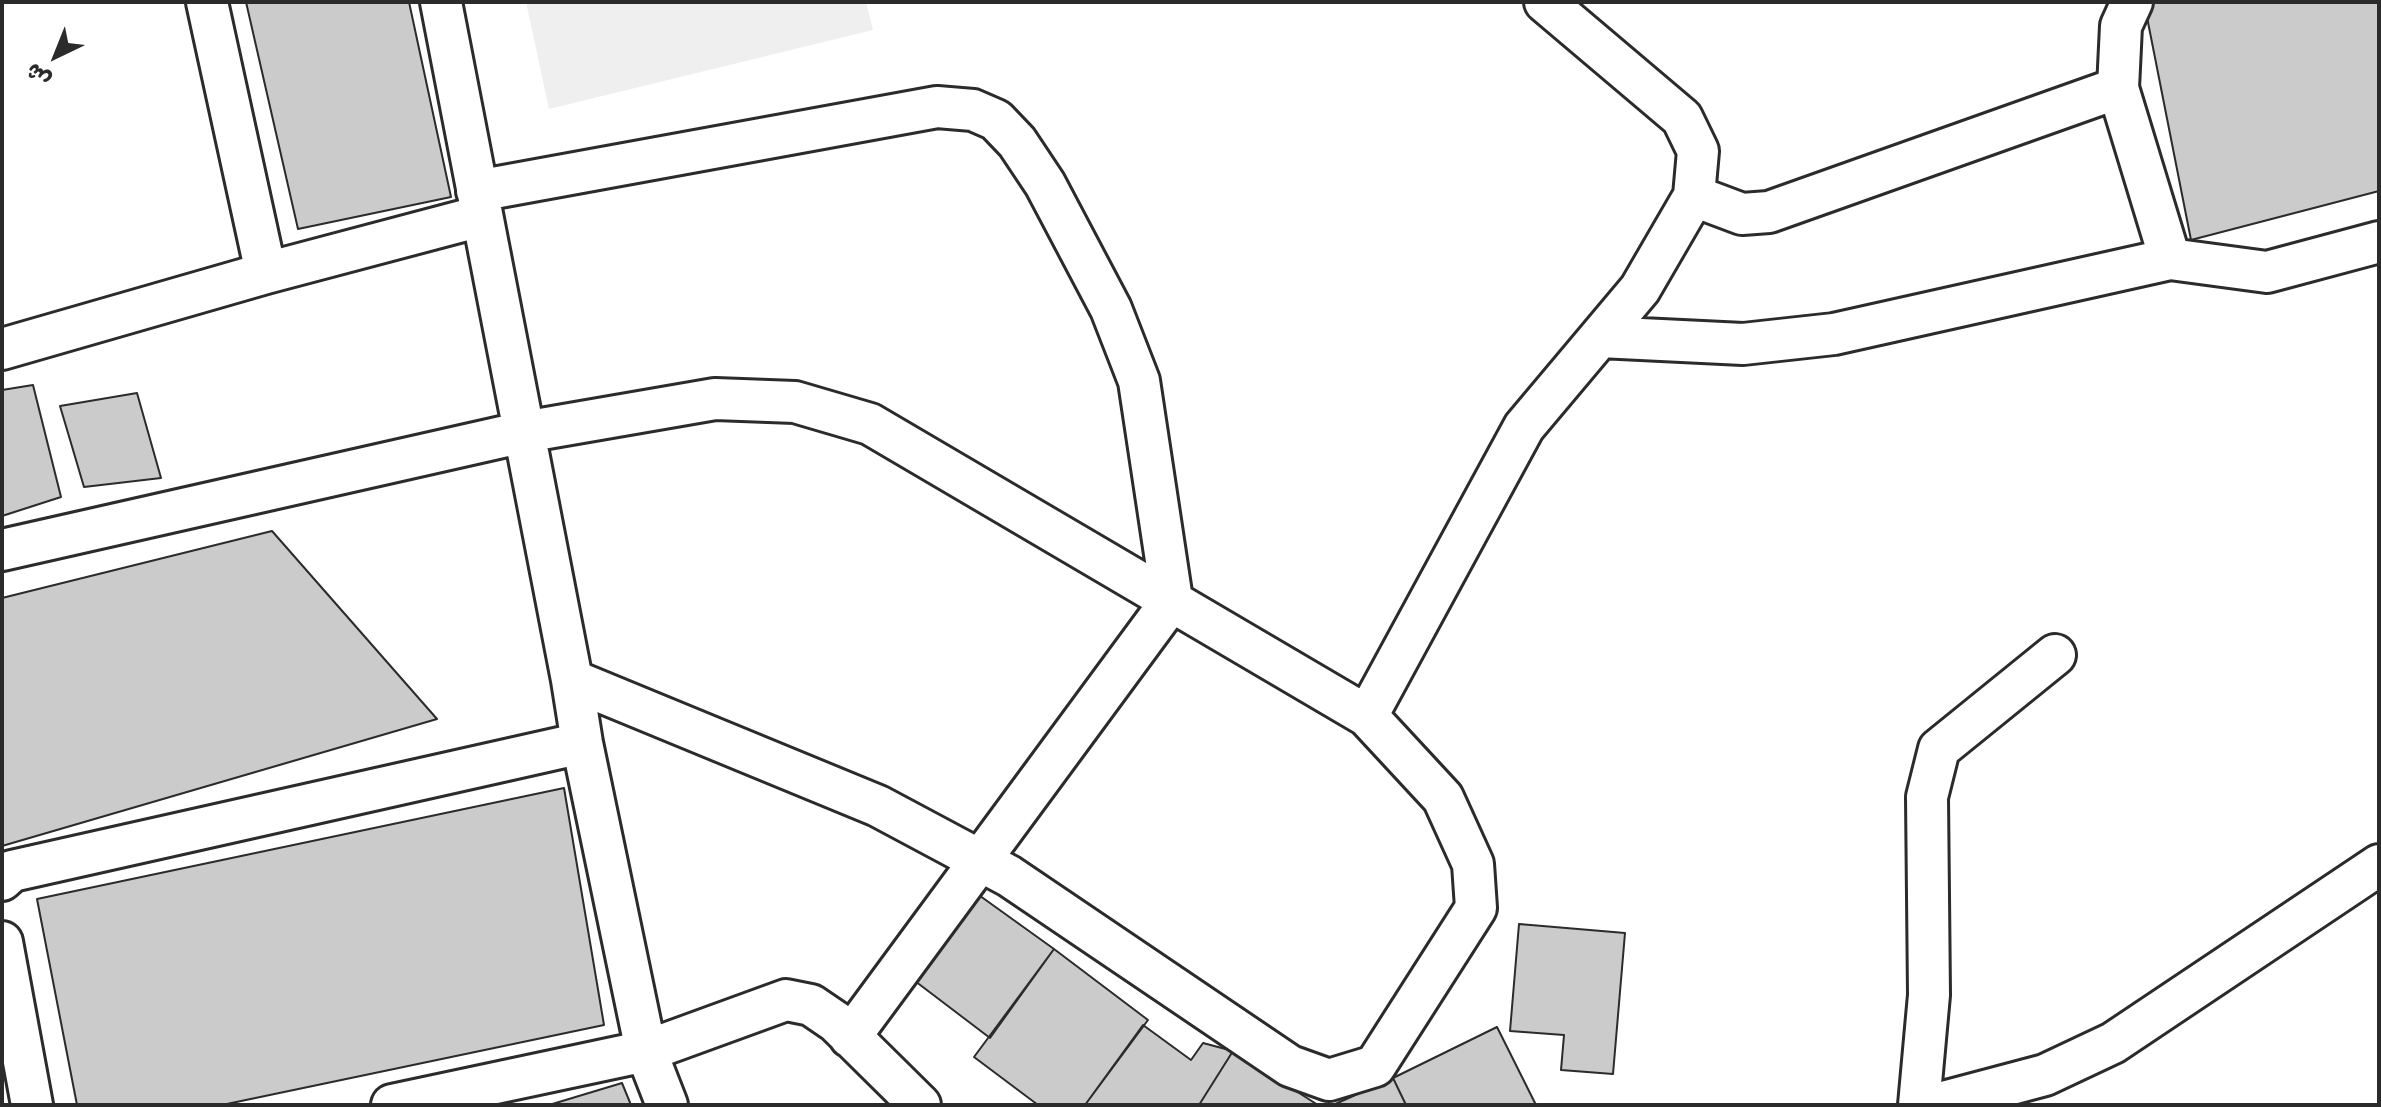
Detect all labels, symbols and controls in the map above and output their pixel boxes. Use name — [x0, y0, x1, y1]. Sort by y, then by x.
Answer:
north arrow — [16, 16, 96, 96]
text: ش — [19, 53, 60, 95]

